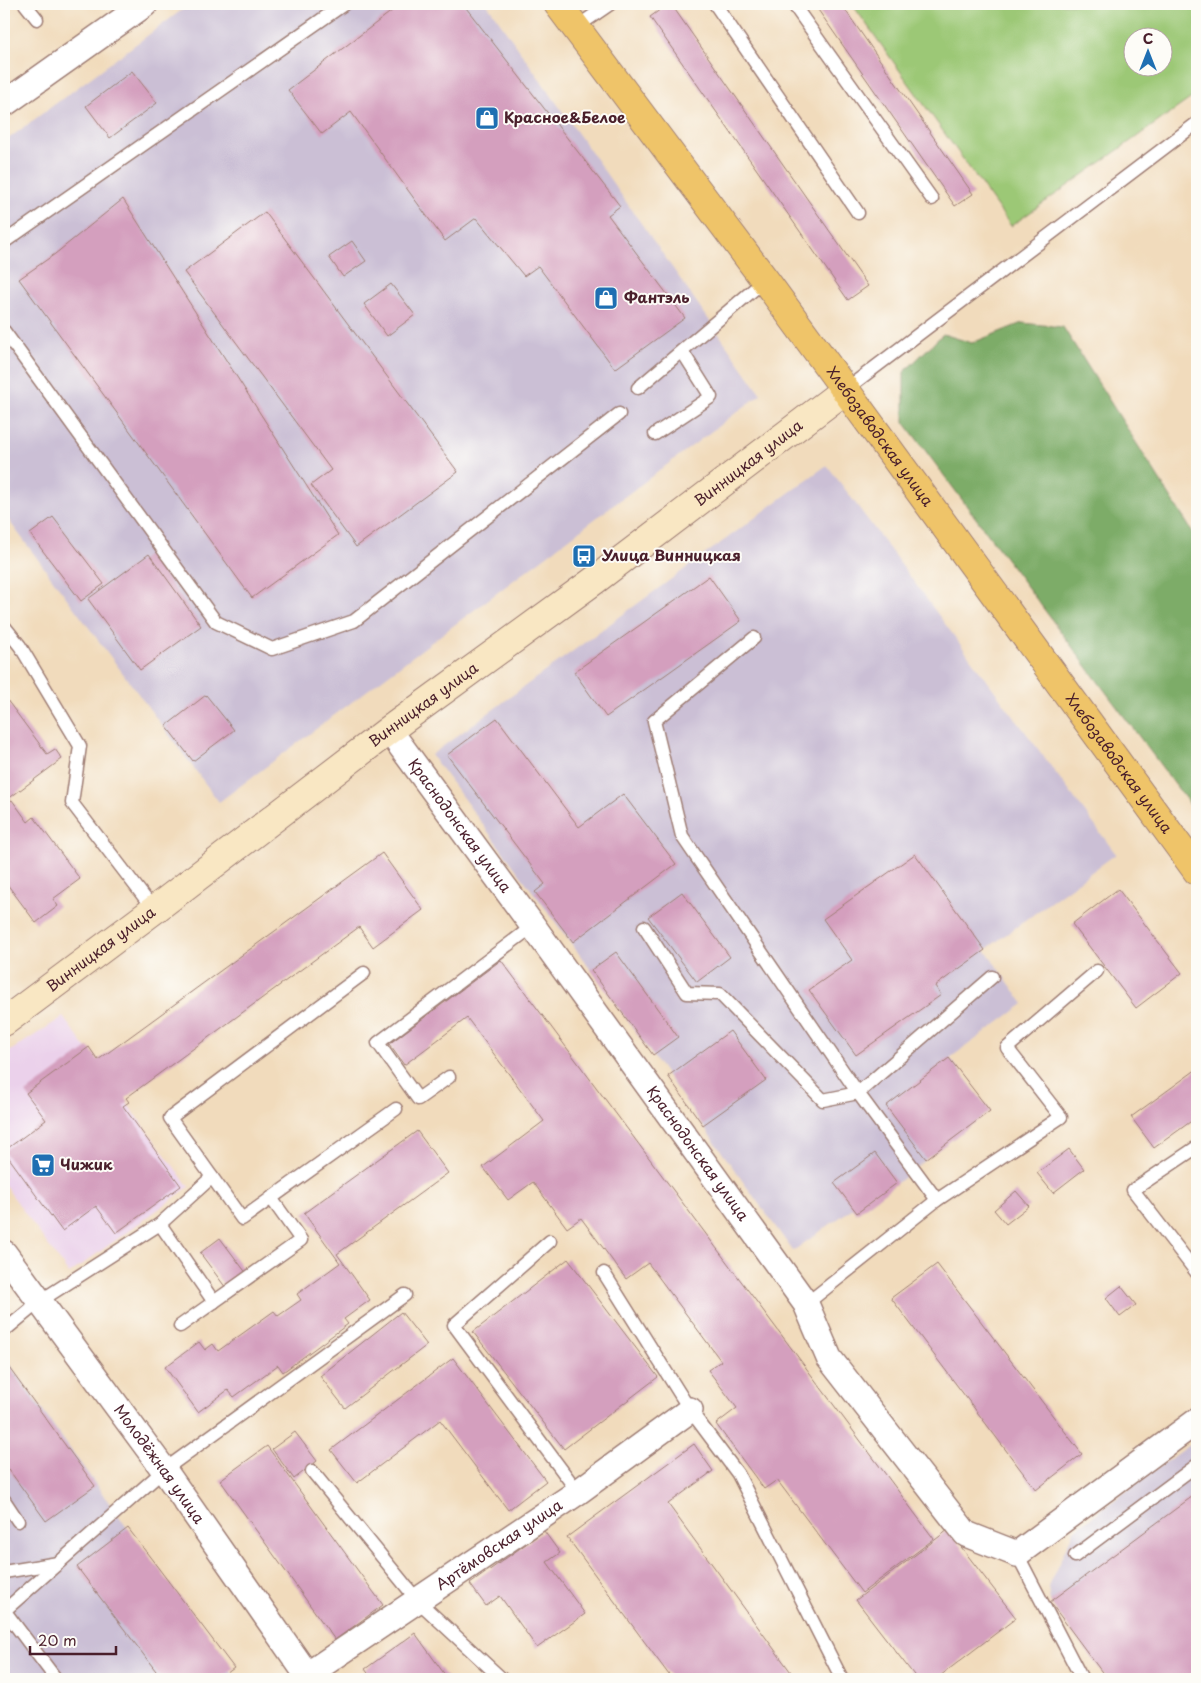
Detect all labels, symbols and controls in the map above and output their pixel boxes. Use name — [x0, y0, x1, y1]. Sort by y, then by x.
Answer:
north arrow — [1124, 28, 1174, 78]
text: С — [1143, 28, 1153, 49]
shop icon: Красное&Белое — [474, 105, 500, 131]
place label: Красное&Белое — [504, 105, 626, 128]
shop icon: Фантэль — [593, 285, 619, 311]
place label: Фантэль — [624, 285, 689, 308]
street label: Хлебозаводская улица — [822, 361, 940, 511]
street label: Винницкая улица — [689, 413, 807, 511]
bus stop icon: Улица Винницкая — [571, 543, 597, 569]
place label: Улица Винницкая — [601, 543, 741, 566]
street label: Винницкая улица — [363, 655, 483, 752]
street label: Хлебозаводская улица — [1061, 688, 1179, 838]
street label: Краснодонская улица — [404, 753, 518, 897]
street label: Винницкая улица — [41, 900, 160, 997]
street label: Краснодонская улица — [642, 1081, 756, 1225]
supermarket icon: Чижик — [30, 1152, 56, 1178]
place label: Чижик — [60, 1152, 113, 1175]
street label: Молодёжная улица — [109, 1399, 211, 1528]
street label: Артёмовская улица — [431, 1493, 567, 1595]
scale bar — [30, 1623, 116, 1655]
text: 20 m — [38, 1628, 77, 1651]

